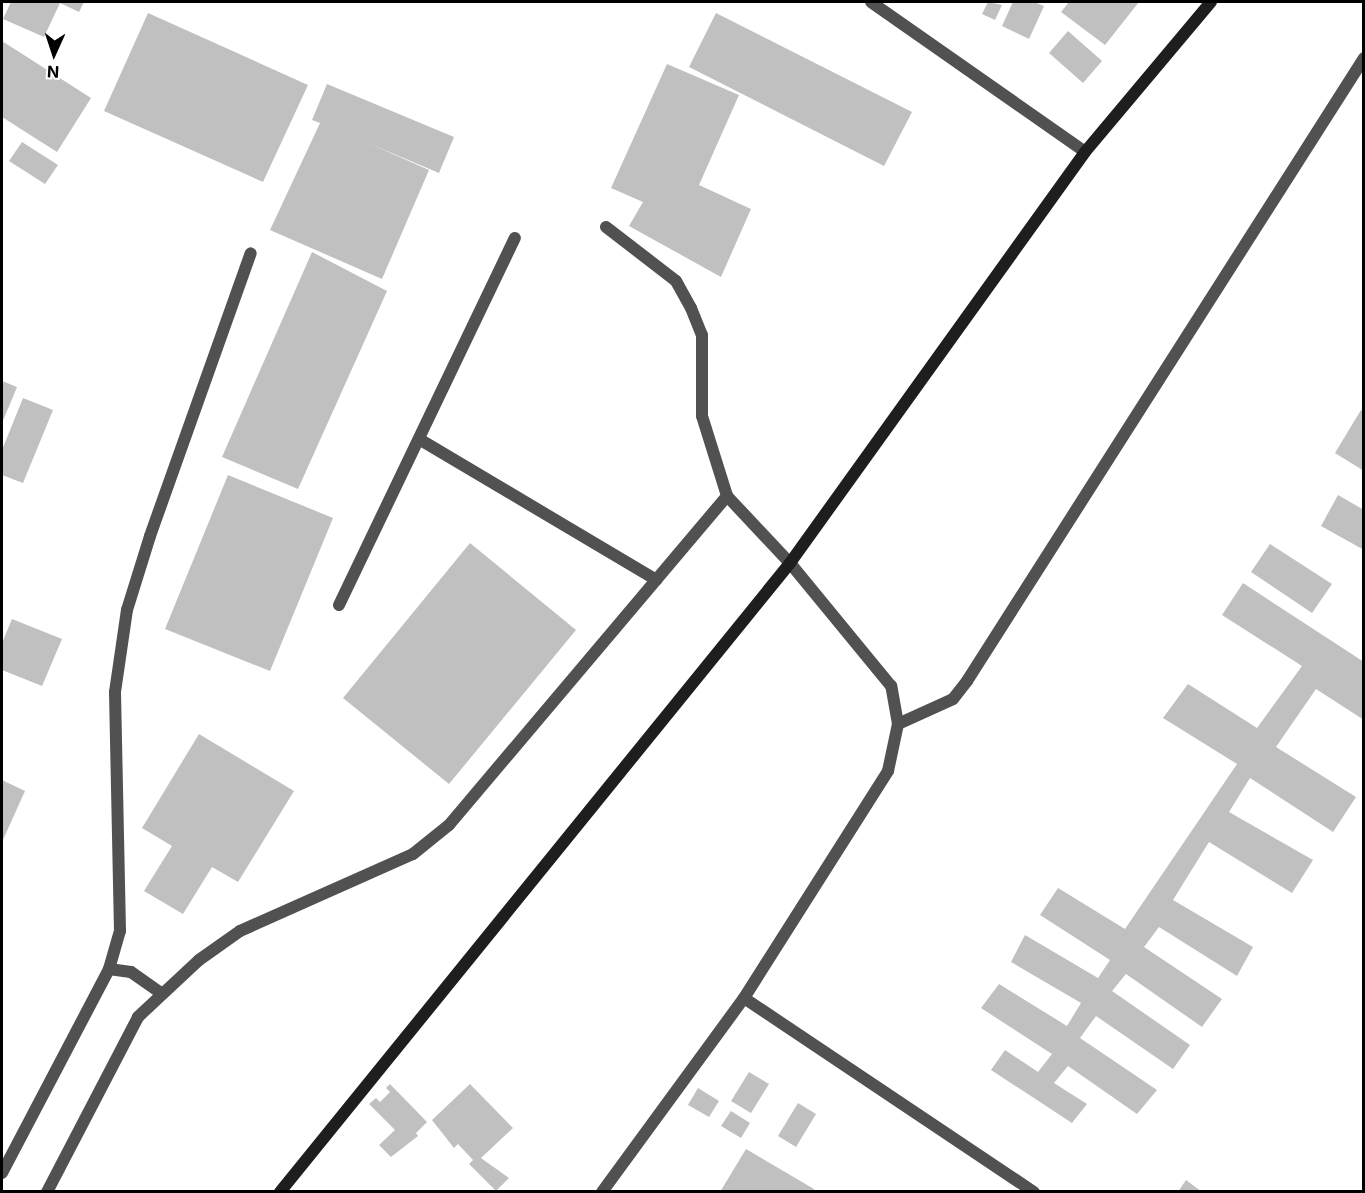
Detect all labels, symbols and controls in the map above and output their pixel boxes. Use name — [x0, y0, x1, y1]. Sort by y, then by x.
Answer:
north arrow — [24, 24, 84, 84]
text: N — [46, 62, 60, 82]

